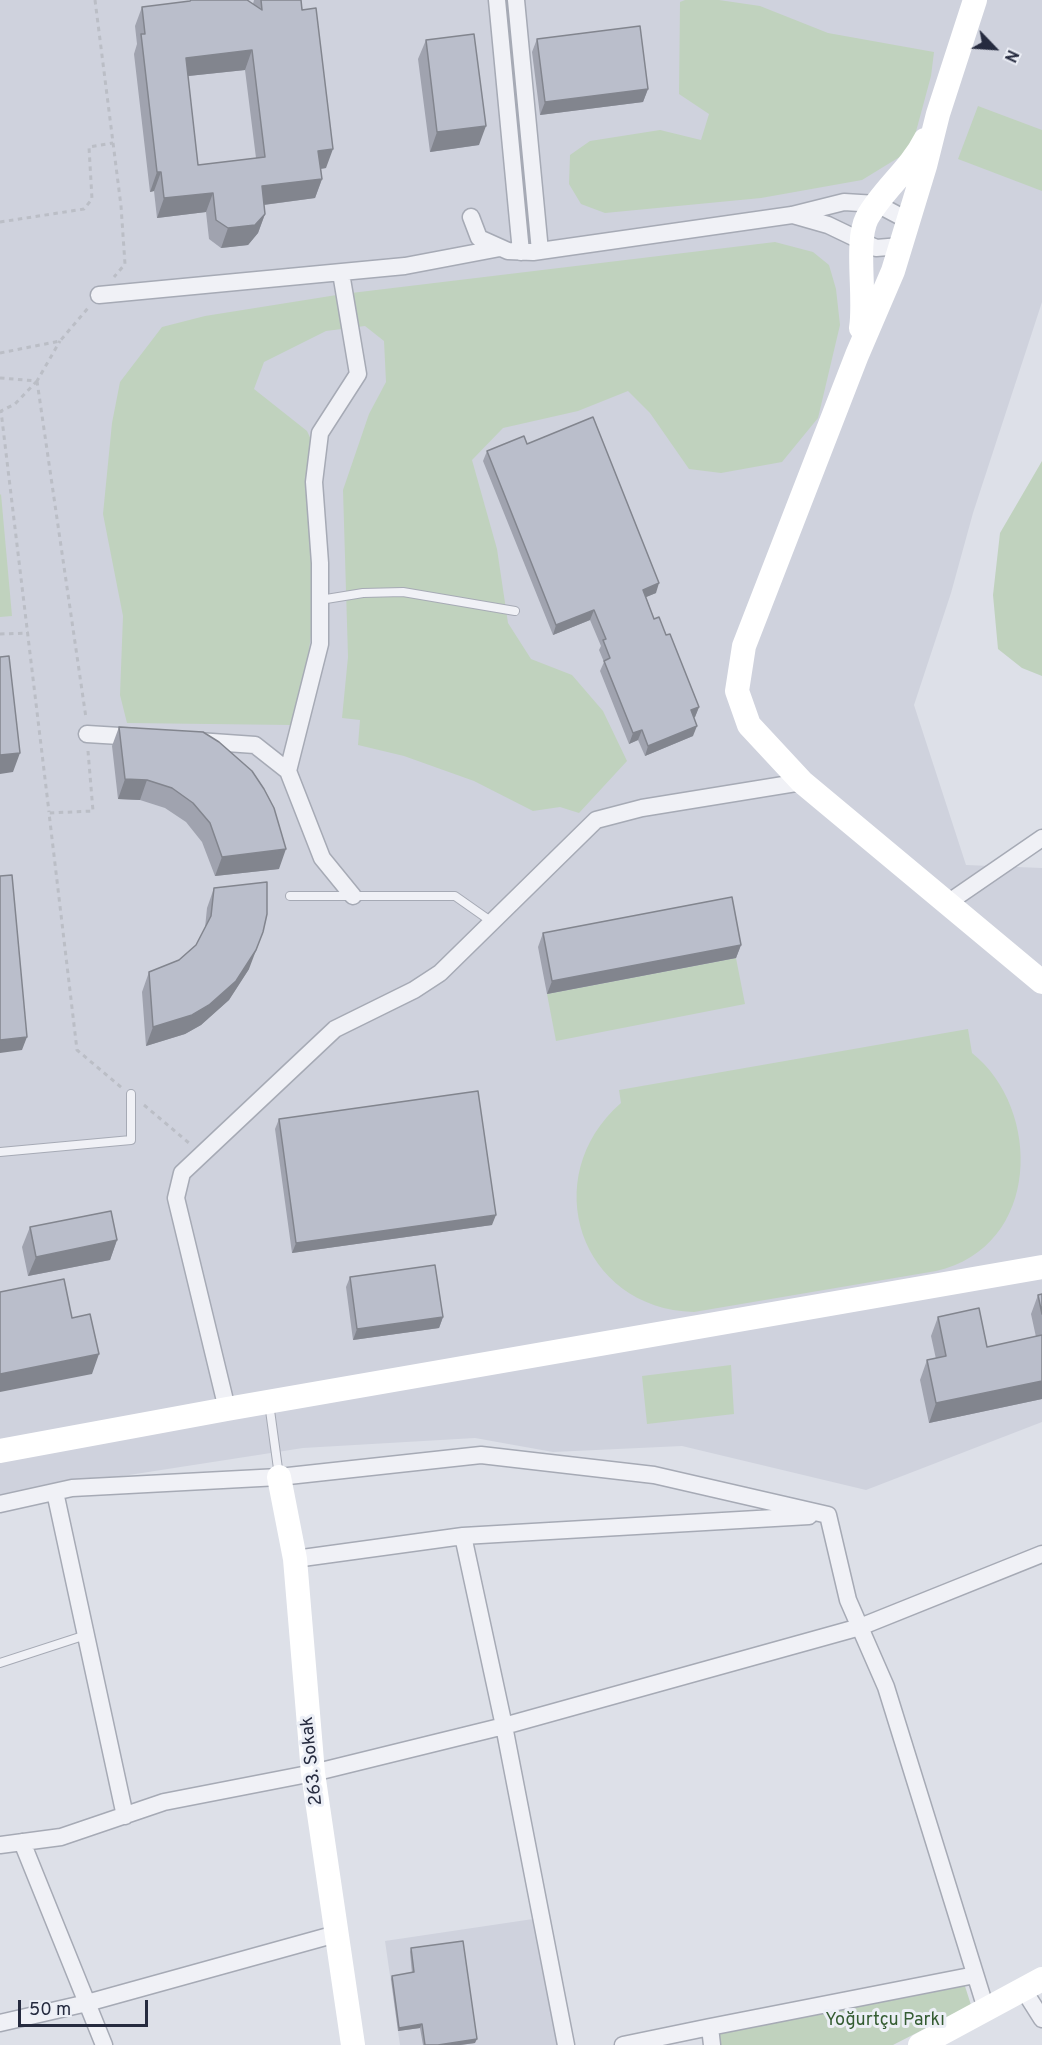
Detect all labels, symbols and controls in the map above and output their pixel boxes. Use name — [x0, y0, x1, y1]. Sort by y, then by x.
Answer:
north arrow — [964, 18, 1024, 78]
text: N — [999, 46, 1022, 65]
street label: 263. Sokak — [298, 1715, 328, 1807]
scale bar — [21, 1988, 152, 2026]
text: 50 m — [29, 1999, 71, 2022]
park label: Yoğurtçu Parkı — [825, 2010, 945, 2032]

